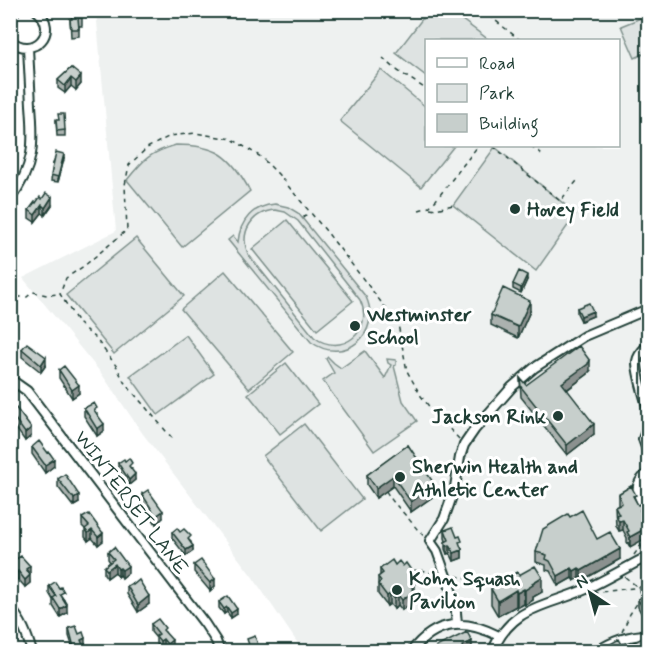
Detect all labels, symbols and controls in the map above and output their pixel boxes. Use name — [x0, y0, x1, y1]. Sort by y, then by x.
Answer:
legend — [425, 39, 620, 147]
text: Road — [479, 52, 515, 76]
text: Park — [479, 82, 515, 106]
text: Building — [479, 112, 539, 138]
place label: Hovey Field — [527, 197, 619, 224]
marker: Hovey Field — [508, 202, 522, 216]
place label: Westminster School — [366, 302, 472, 352]
marker: Westminster School — [348, 319, 362, 333]
place label: Jackson Rink — [432, 404, 547, 431]
marker: Jackson Rink — [551, 409, 565, 423]
street label: WINTERSET LANE — [68, 425, 194, 581]
place label: Sherwin Health and Athletic Center — [412, 454, 578, 504]
marker: Sherwin Health and Athletic Center — [393, 470, 407, 484]
north arrow — [560, 563, 620, 623]
place label: Kohn Squash Pavilion — [409, 566, 521, 616]
text: N — [572, 570, 593, 594]
marker: Kohn Squash Pavilion — [390, 583, 404, 597]

